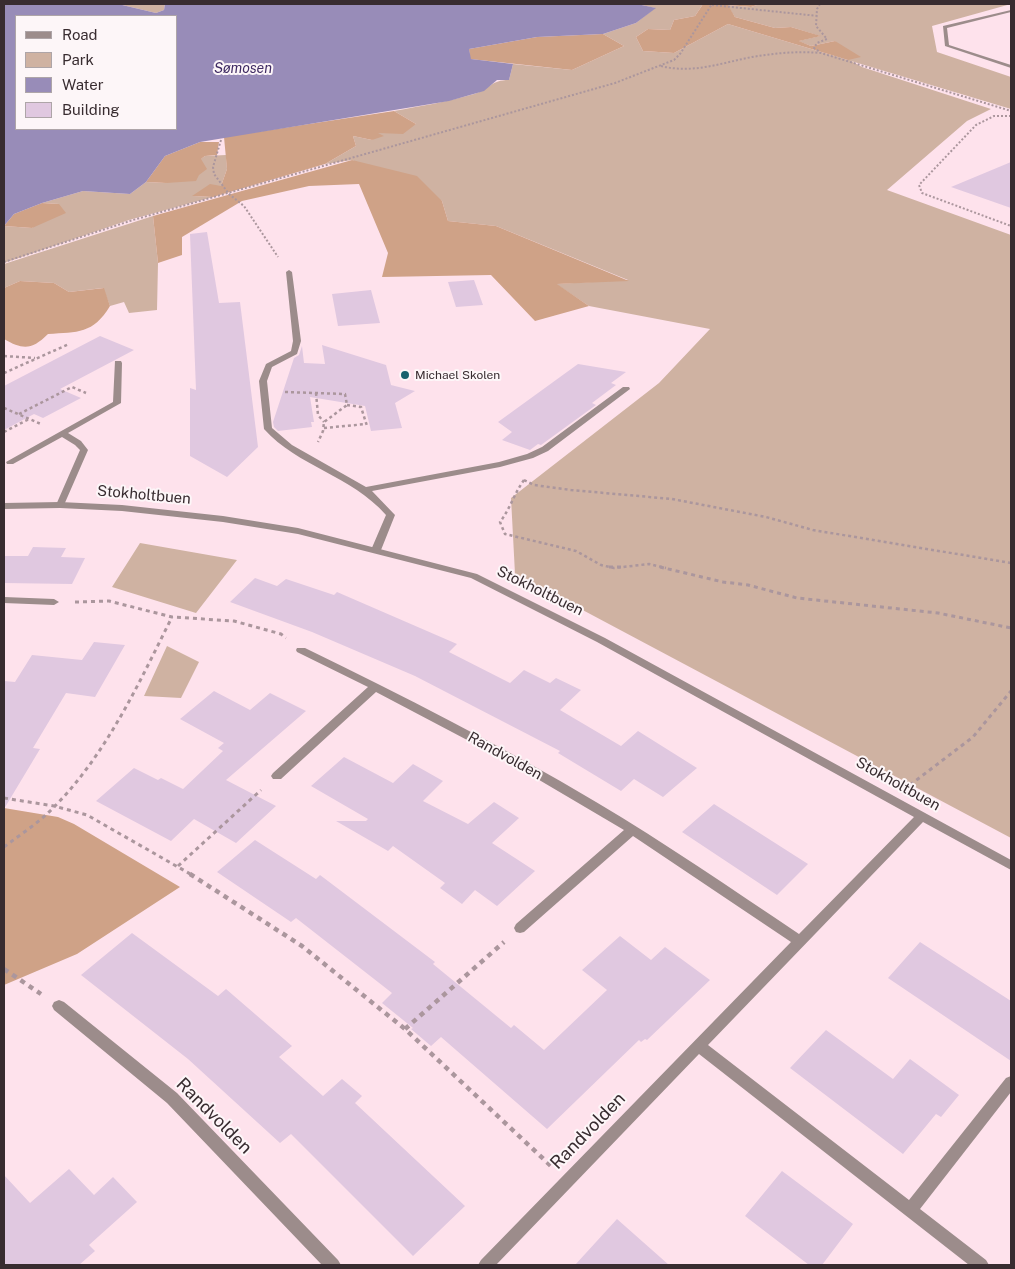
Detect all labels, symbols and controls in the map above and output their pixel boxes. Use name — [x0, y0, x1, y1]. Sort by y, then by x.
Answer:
legend — [15, 15, 178, 130]
text: Road — [62, 26, 98, 43]
text: Park — [62, 51, 94, 68]
water label: Sømosen — [214, 61, 272, 77]
text: Water — [62, 76, 104, 93]
text: Building — [62, 101, 120, 118]
place label: Michael Skolen — [415, 368, 500, 382]
marker: Michael Skolen — [399, 369, 411, 381]
street label: Stokholtbuen — [96, 482, 192, 508]
street label: Stokholtbuen — [494, 562, 586, 620]
street label: Randvolden — [465, 728, 545, 784]
street label: Stokholtbuen — [853, 753, 943, 815]
street label: Randvolden — [172, 1074, 256, 1158]
street label: Randvolden — [546, 1088, 630, 1174]

